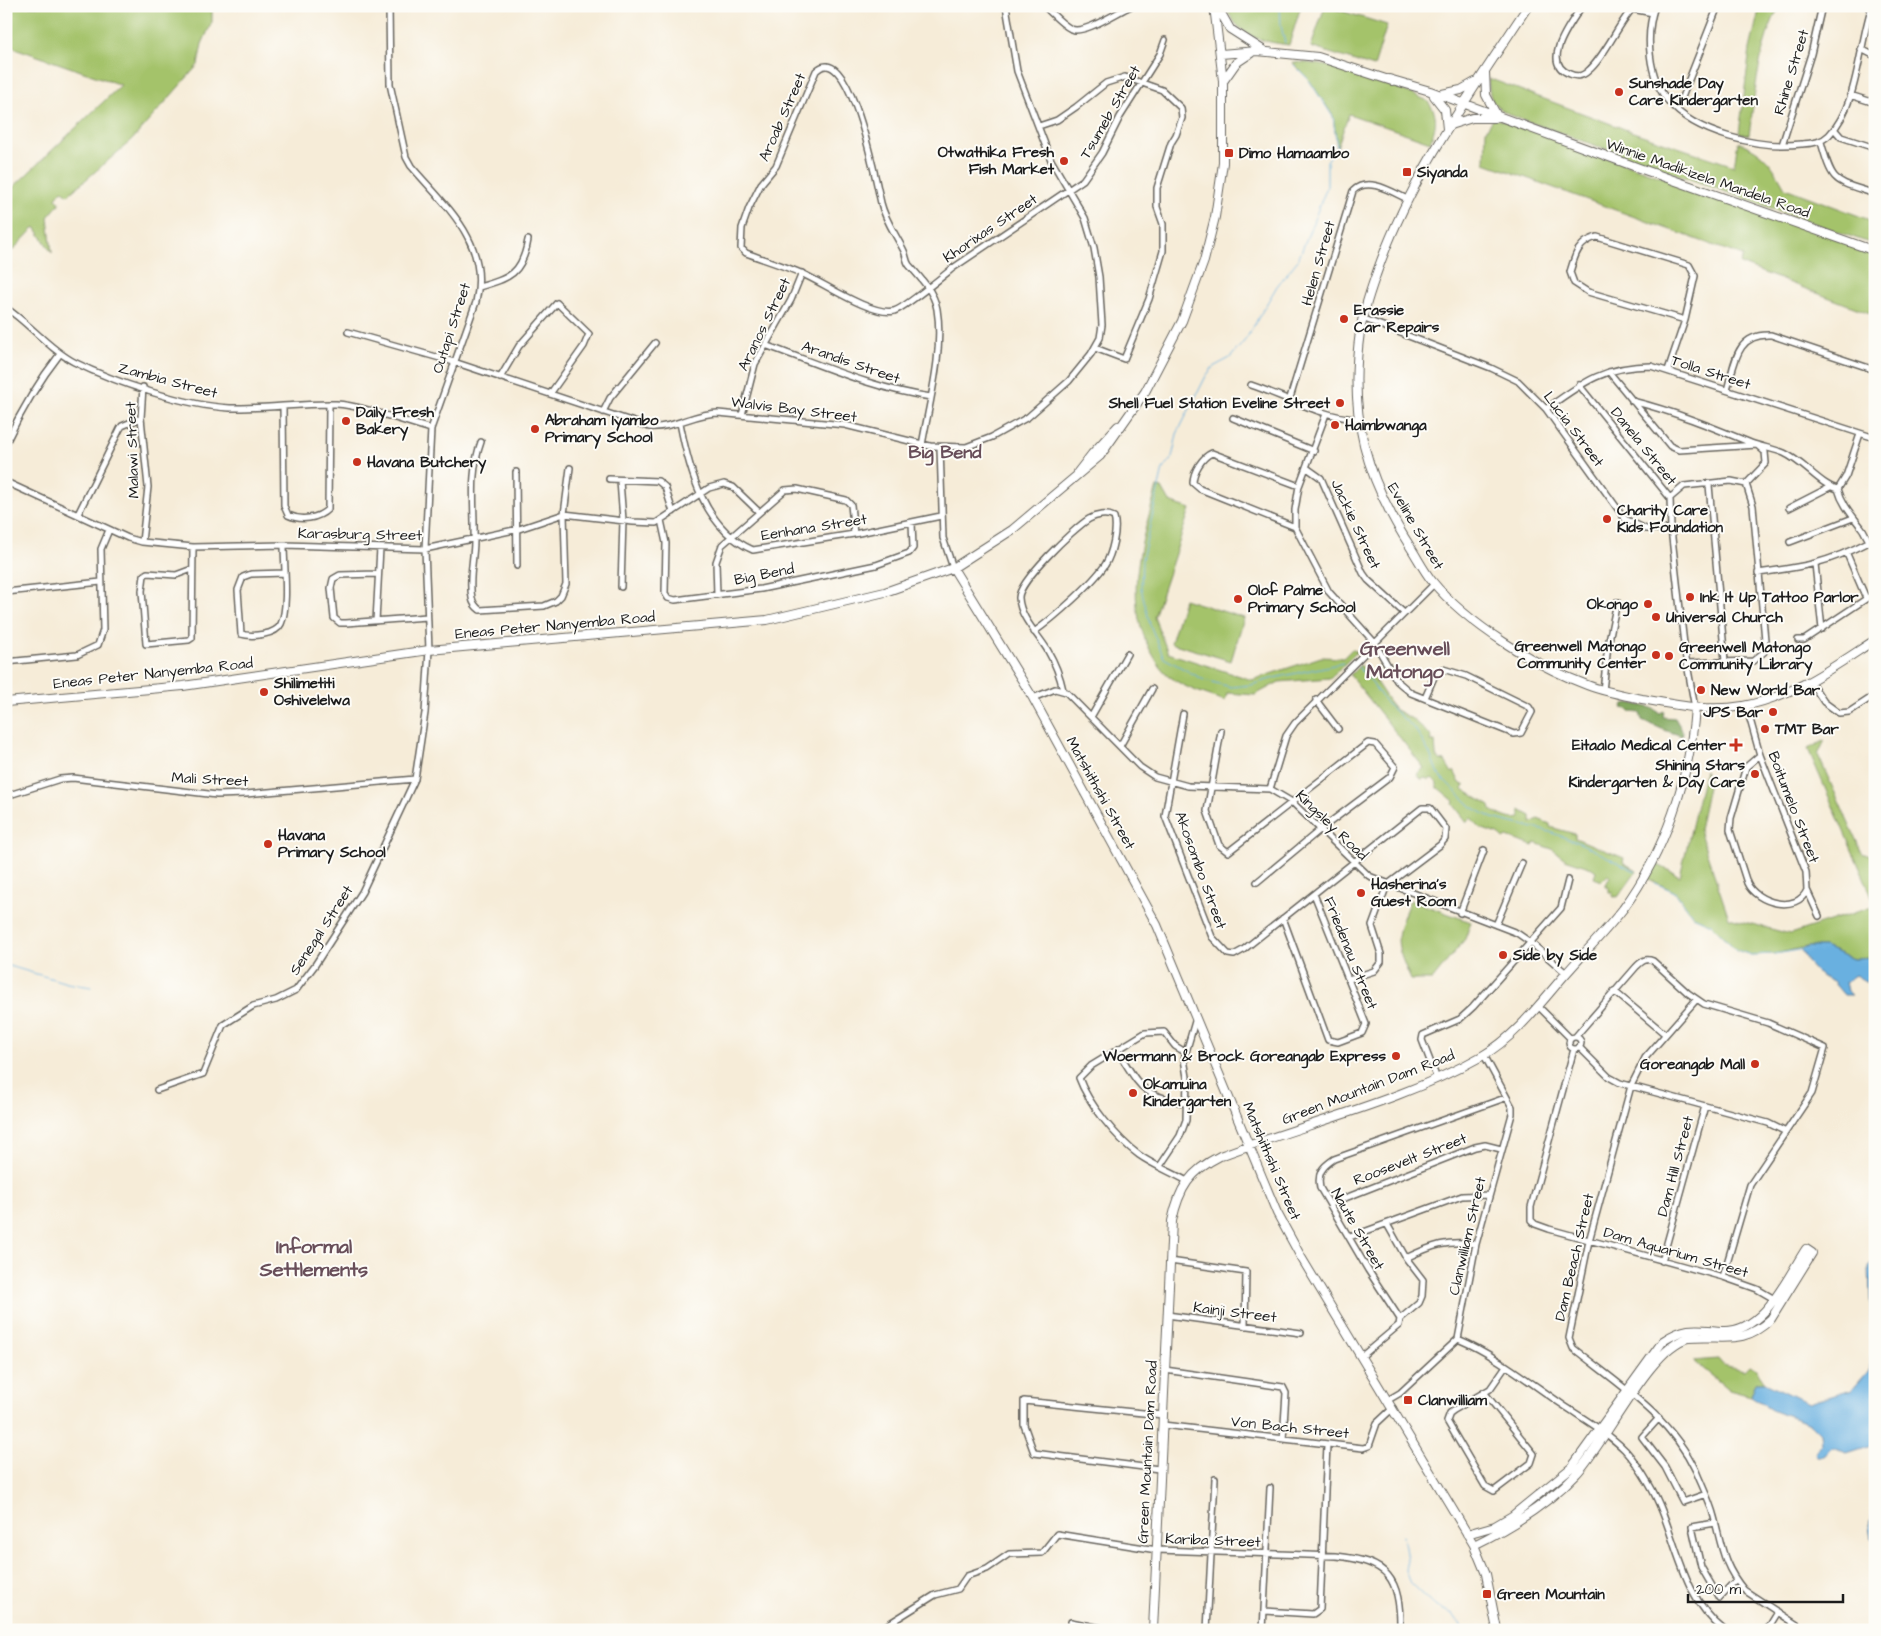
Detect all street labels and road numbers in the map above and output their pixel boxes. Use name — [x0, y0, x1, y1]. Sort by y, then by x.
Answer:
street label: Rhine Street — [1769, 27, 1814, 117]
street label: Tsumeb Street — [1075, 62, 1146, 163]
street label: Aroab Street — [754, 70, 811, 165]
street label: Winnie Madikizela Mandela Road — [1603, 134, 1813, 223]
street label: Khorixas Street — [939, 189, 1042, 268]
street label: Helen Street — [1296, 218, 1341, 308]
street label: Aranos Street — [733, 274, 796, 374]
street label: Outapi Street — [427, 280, 476, 376]
street label: Arandis Street — [799, 336, 903, 389]
street label: Tolla Street — [1668, 350, 1753, 395]
street label: Zambia Street — [116, 357, 220, 404]
street label: Lucia Street — [1538, 387, 1609, 471]
street label: Walvis Bay Street — [730, 391, 858, 429]
street label: Malawi Street — [120, 401, 145, 499]
street label: Danela Street — [1605, 403, 1682, 490]
street label: Jackie Street — [1326, 476, 1386, 573]
street label: Eveline Street — [1382, 479, 1449, 574]
street label: Eenhana Street — [760, 509, 869, 546]
street label: Karasburg Street — [298, 523, 422, 547]
street label: Big Bend — [732, 558, 796, 592]
street label: Eneas Peter Nanyemba Road — [454, 606, 656, 646]
street label: Eneas Peter Nanyemba Road — [52, 653, 254, 695]
street label: Matshithshi Street — [1061, 733, 1140, 854]
street label: Boitumelo Street — [1763, 748, 1824, 866]
street label: Mali Street — [171, 767, 249, 792]
street label: Kingsley Road — [1290, 785, 1373, 866]
street label: Akosombo Street — [1169, 808, 1232, 932]
street label: Senegal Street — [284, 881, 359, 980]
street label: Friedenau Street — [1318, 894, 1383, 1013]
street label: Green Mountain Dam Road — [1279, 1045, 1458, 1130]
street label: Matshithshi Street — [1237, 1099, 1306, 1223]
street label: Dam Hill Street — [1652, 1113, 1699, 1219]
street label: Roosevelt Street — [1350, 1128, 1470, 1191]
street label: Clanwilliam Street — [1444, 1175, 1491, 1297]
street label: Naute Street — [1326, 1185, 1389, 1274]
street label: Dam Beach Street — [1550, 1191, 1599, 1323]
street label: Dam Aquarium Street — [1601, 1222, 1751, 1283]
street label: Kainji Street — [1192, 1297, 1278, 1328]
street label: Green Mountain Dam Road — [1132, 1360, 1163, 1544]
street label: Von Bach Street — [1230, 1411, 1350, 1444]
street label: Kariba Street — [1165, 1528, 1261, 1553]

